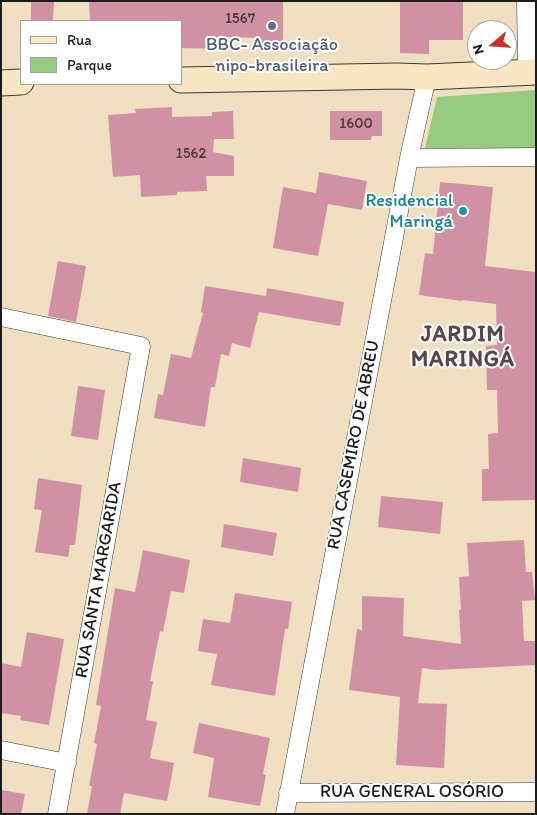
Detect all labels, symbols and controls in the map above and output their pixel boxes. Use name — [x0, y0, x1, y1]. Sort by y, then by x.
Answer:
house number: 1567 — [225, 10, 255, 28]
legend — [20, 20, 182, 85]
marker: BBC- Associação nipo-brasileira — [266, 20, 278, 32]
north arrow — [467, 20, 517, 70]
text: Rua — [67, 31, 92, 49]
place label: BBC- Associação nipo-brasileira — [206, 34, 338, 76]
text: N — [469, 42, 488, 57]
text: Parque — [67, 56, 112, 74]
house number: 1600 — [339, 115, 373, 133]
house number: 1562 — [176, 145, 206, 163]
place label: Residencial Maringá — [366, 190, 453, 232]
marker: Residencial Maringá — [457, 205, 469, 217]
district label: JARDIM MARINGÁ — [411, 322, 515, 374]
street label: RUA CASEMIRO DE ABREU — [323, 339, 385, 551]
street label: RUA SANTA MARGARIDA — [71, 480, 127, 680]
street label: RUA GENERAL OSÓRIO — [320, 781, 504, 803]

